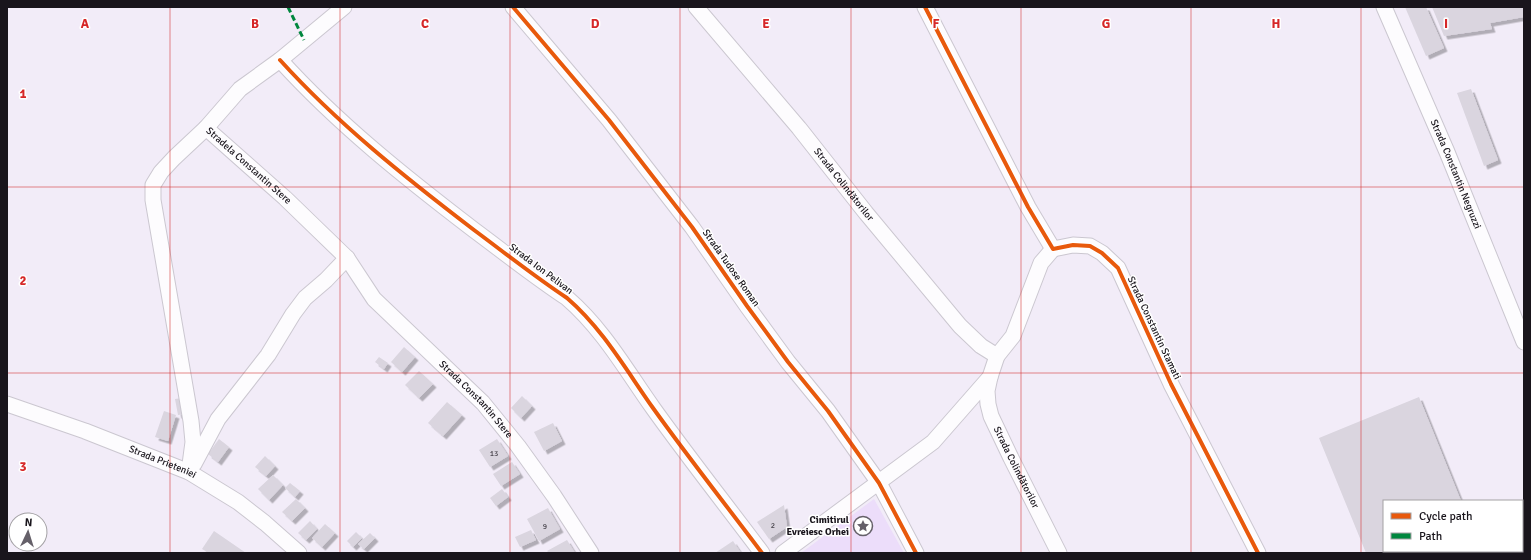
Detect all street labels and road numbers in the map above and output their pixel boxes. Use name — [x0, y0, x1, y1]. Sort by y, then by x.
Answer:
street label: Strada Constantin Negruzzi — [1428, 118, 1484, 231]
street label: Stradela Constantin Stere — [204, 125, 294, 207]
street label: Strada Colindătorilor — [811, 146, 876, 224]
street label: Strada Tudose Roman — [700, 227, 762, 309]
street label: Strada Ion Pelivan — [507, 241, 575, 297]
street label: Strada Constantin Stamati — [1125, 274, 1183, 382]
street label: Strada Constantin Stere — [437, 358, 515, 440]
street label: Strada Colindătorilor — [991, 425, 1042, 511]
street label: Strada Prieteniei — [127, 443, 199, 481]

